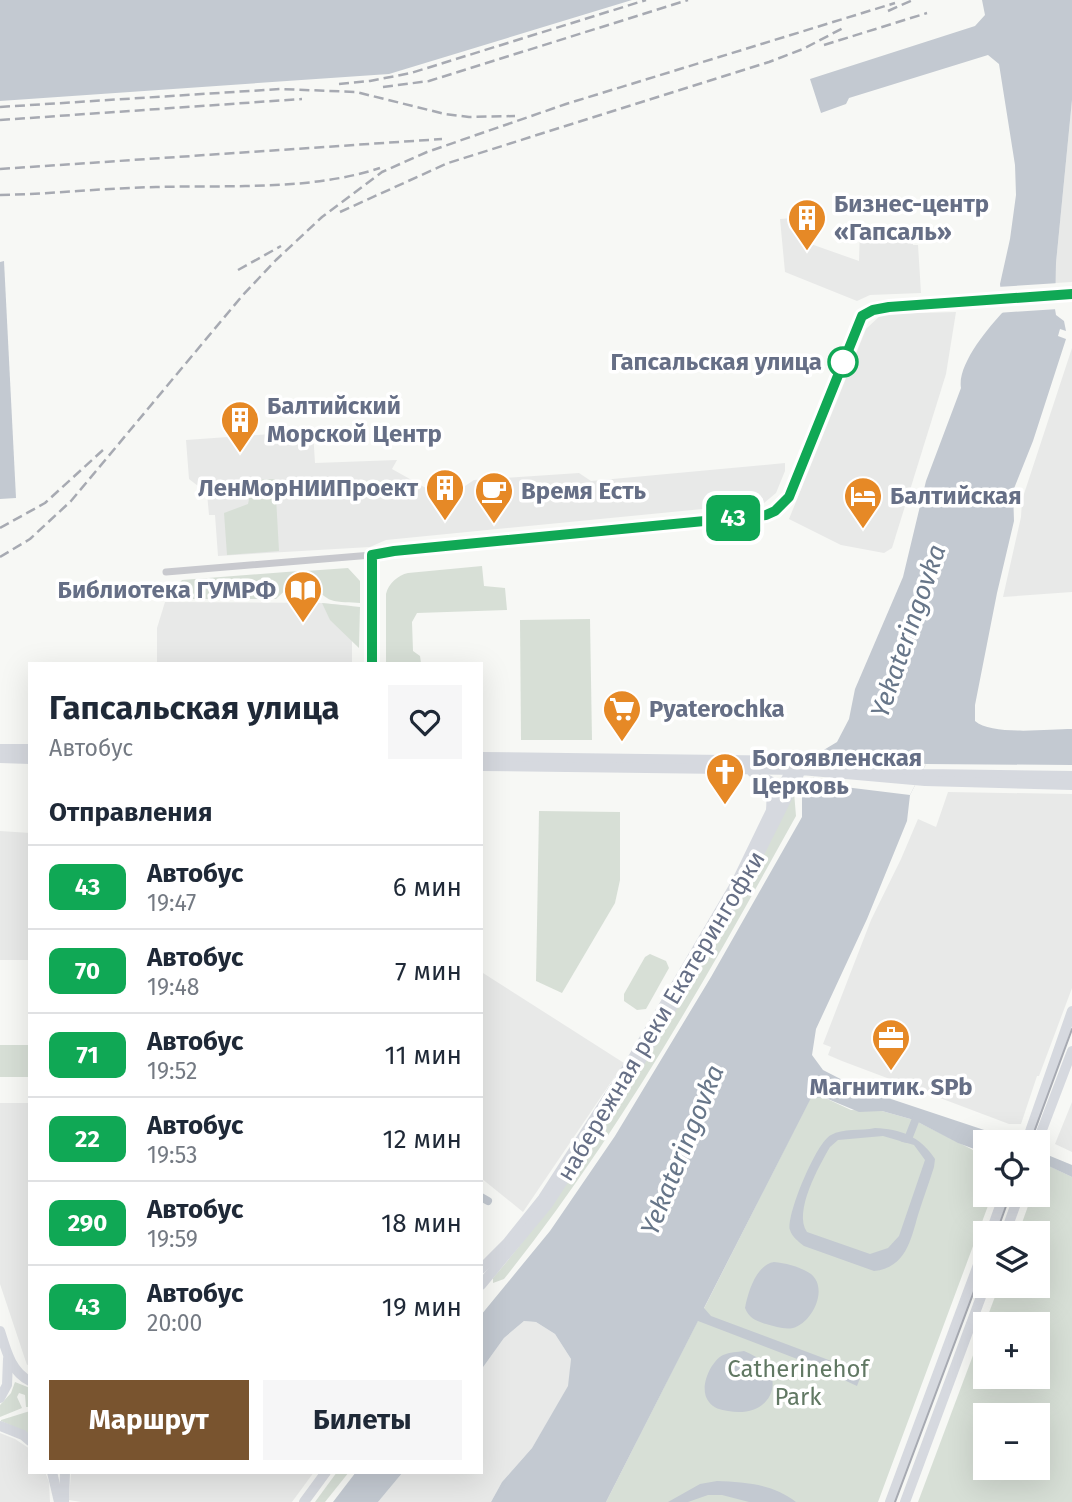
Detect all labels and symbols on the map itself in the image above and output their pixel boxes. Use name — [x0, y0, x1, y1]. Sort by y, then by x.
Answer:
place label: Бизнес-центр «Гапсаль» — [834, 190, 989, 246]
building icon: Бизнес-центр «Гапсаль» — [786, 197, 828, 252]
marker: Гапсальская улица — [828, 347, 858, 377]
place label: Гапсальская улица — [611, 348, 822, 376]
place label: Балтийский Морской Центр — [267, 392, 442, 448]
building icon: Балтийский Морской Центр — [219, 399, 261, 454]
building icon: ЛенМорНИИПроект — [424, 467, 466, 522]
cafe icon: Время Есть — [473, 470, 515, 525]
place label: ЛенМорНИИПроект — [198, 474, 419, 502]
hotel icon: Балтийская — [842, 475, 884, 530]
place label: Время Есть — [521, 477, 647, 505]
place label: Балтийская — [890, 482, 1022, 510]
line badge: 43 — [702, 495, 764, 541]
water label: Yekateringovka — [864, 541, 953, 722]
library icon: Библиотека ГУМРФ — [282, 569, 324, 624]
place label: Библиотека ГУМРФ — [58, 576, 276, 604]
supermarket icon: Pyaterochka — [601, 688, 643, 743]
place label: Pyaterochka — [649, 695, 785, 723]
place label: Богоявленская Церковь — [752, 744, 922, 800]
church icon: Богоявленская Церковь — [704, 751, 746, 806]
street label: набережная реки Екатерингофки — [551, 846, 771, 1186]
office icon: Магнитик. SPb — [870, 1017, 912, 1072]
water label: Yekateringovka — [634, 1060, 731, 1240]
place label: Магнитик. SPb — [810, 1073, 972, 1101]
park label: Catherinehof Park — [727, 1355, 871, 1411]

